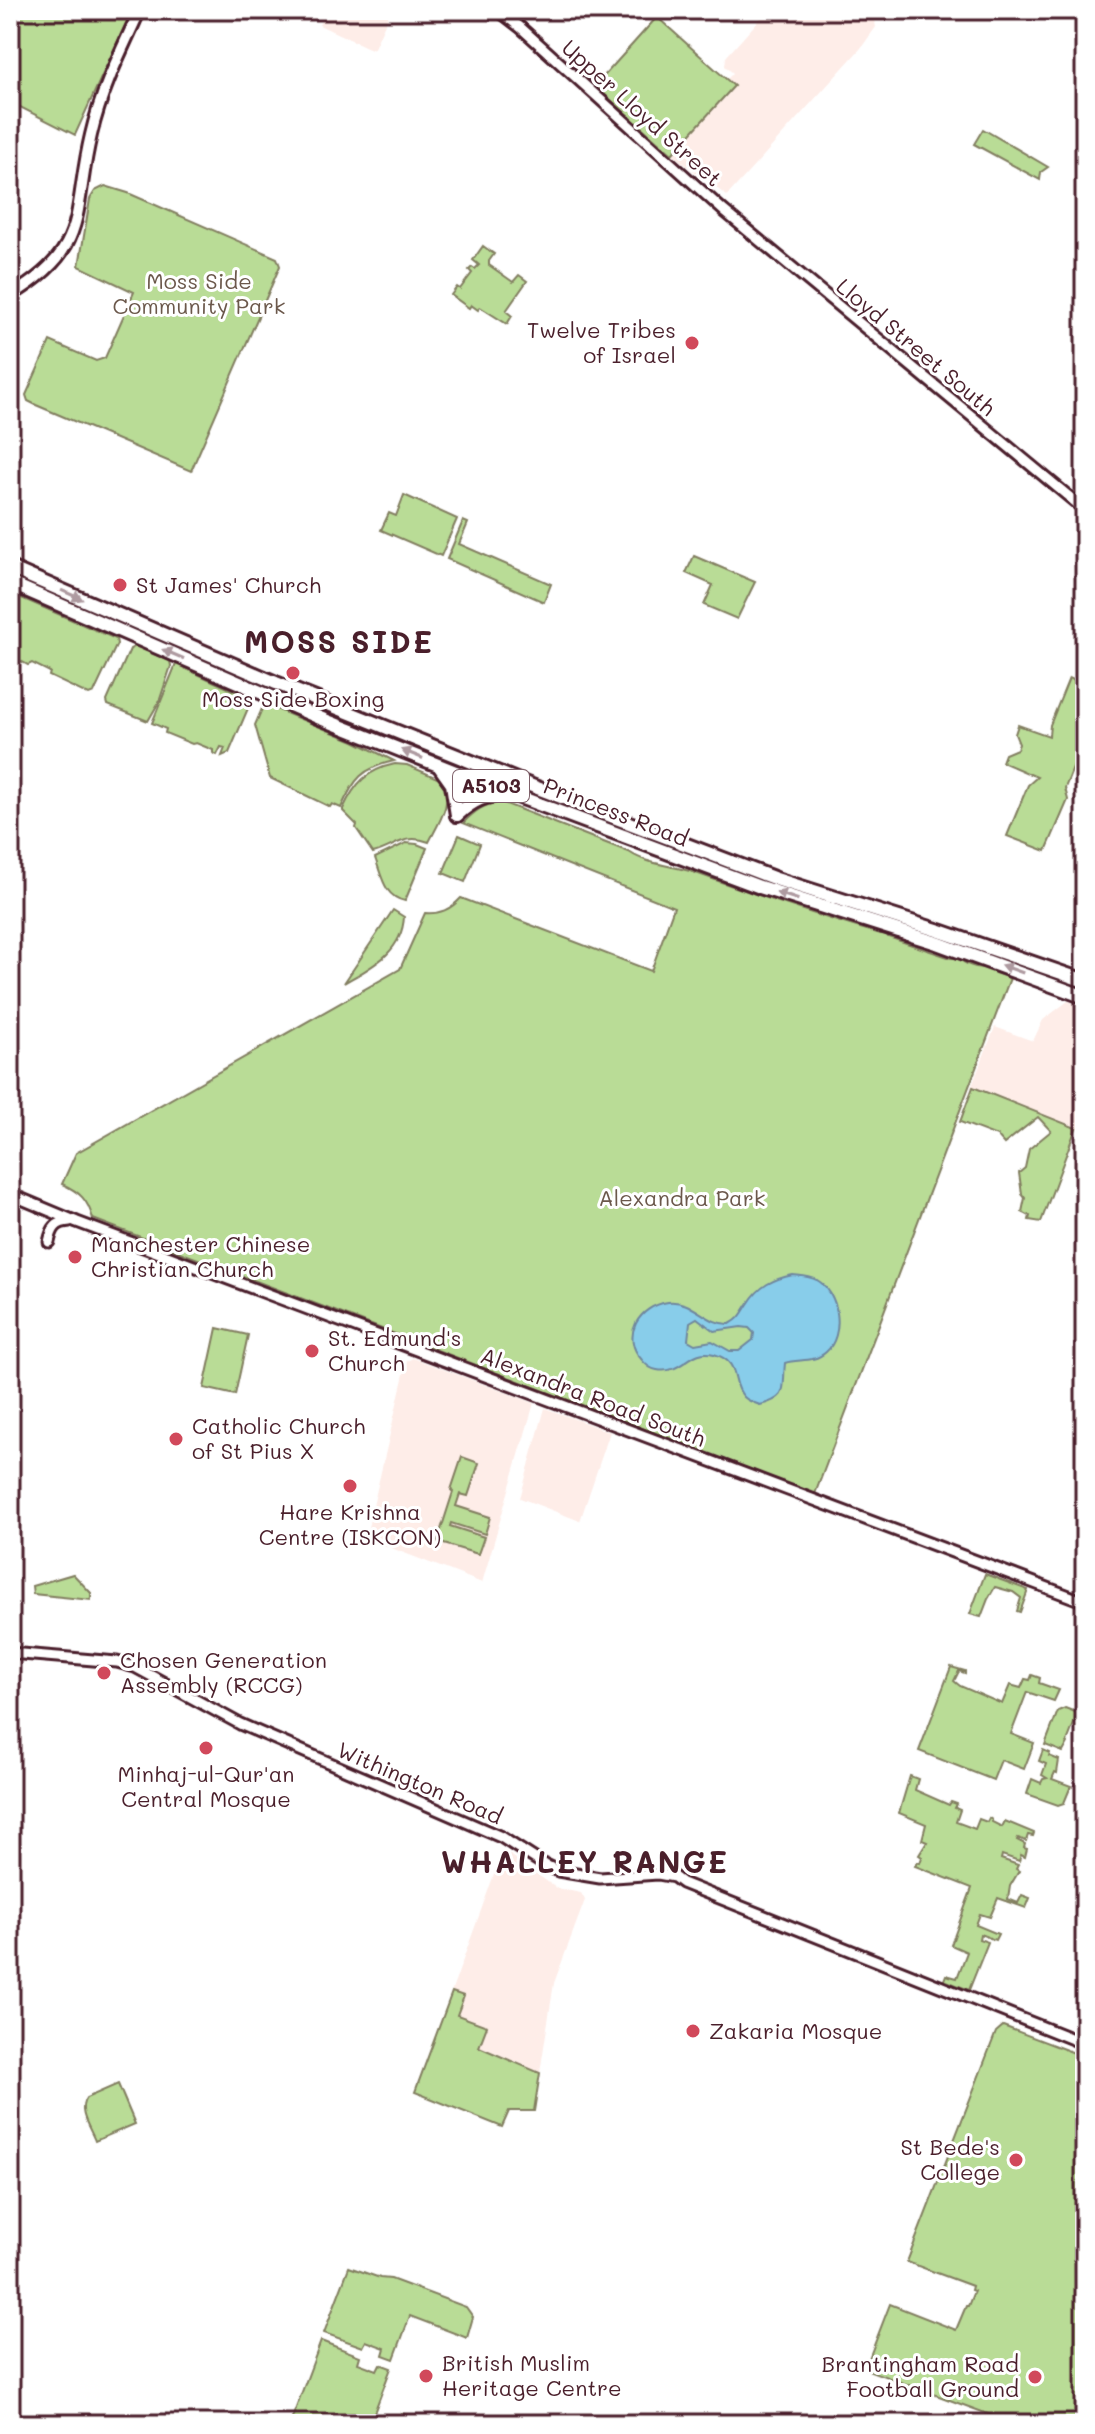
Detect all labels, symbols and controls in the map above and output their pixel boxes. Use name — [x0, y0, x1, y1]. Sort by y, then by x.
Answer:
street label: Upper Lloyd Street — [556, 33, 729, 192]
park label: Moss Side Community Park — [113, 266, 285, 320]
street label: Lloyd Street South — [831, 271, 1002, 422]
place label: Twelve Tribes of Israel — [527, 315, 676, 369]
marker: Twelve Tribes of Israel — [683, 334, 701, 352]
place label: St James' Church — [136, 570, 321, 599]
marker: St James' Church — [111, 576, 129, 594]
one-way arrow — [60, 589, 83, 602]
district label: MOSS SIDE — [244, 621, 434, 661]
one-way arrow — [161, 647, 185, 660]
marker: Moss Side Boxing — [284, 664, 302, 682]
place label: Moss Side Boxing — [202, 684, 384, 713]
one-way arrow — [400, 748, 424, 761]
road number: A5103 — [453, 770, 529, 802]
street label: Princess Road — [539, 771, 693, 853]
one-way arrow — [774, 889, 798, 901]
one-way arrow — [1000, 963, 1024, 975]
park label: Alexandra Park — [598, 1183, 766, 1212]
place label: Manchester Chinese Christian Church — [91, 1229, 310, 1283]
marker: Manchester Chinese Christian Church — [66, 1248, 84, 1266]
place label: St. Edmund's Church — [328, 1323, 461, 1377]
street label: Alexandra Road South — [477, 1340, 710, 1453]
marker: St. Edmund's Church — [303, 1342, 321, 1360]
place label: Catholic Church of St Pius X — [192, 1411, 365, 1465]
marker: Catholic Church of St Pius X — [167, 1430, 185, 1448]
marker: Hare Krishna Centre (ISKCON) — [341, 1477, 359, 1495]
place label: Hare Krishna Centre (ISKCON) — [259, 1497, 441, 1551]
place label: Chosen Generation Assembly (RCCG) — [120, 1645, 327, 1699]
marker: Chosen Generation Assembly (RCCG) — [95, 1664, 113, 1682]
street label: Withington Road — [333, 1735, 507, 1830]
marker: Minhaj-ul-Qur'an Central Mosque — [197, 1739, 215, 1757]
place label: Minhaj-ul-Qur'an Central Mosque — [117, 1759, 295, 1813]
district label: WHALLEY RANGE — [441, 1841, 729, 1881]
place label: Zakaria Mosque — [709, 2016, 882, 2045]
marker: Zakaria Mosque — [684, 2022, 702, 2040]
place label: St Bede's College — [900, 2132, 1000, 2186]
marker: St Bede's College — [1007, 2151, 1025, 2169]
place label: British Muslim Heritage Centre — [442, 2348, 622, 2402]
place label: Brantingham Road Football Ground — [822, 2349, 1019, 2403]
marker: British Muslim Heritage Centre — [417, 2367, 435, 2385]
marker: Brantingham Road Football Ground — [1026, 2368, 1044, 2386]

